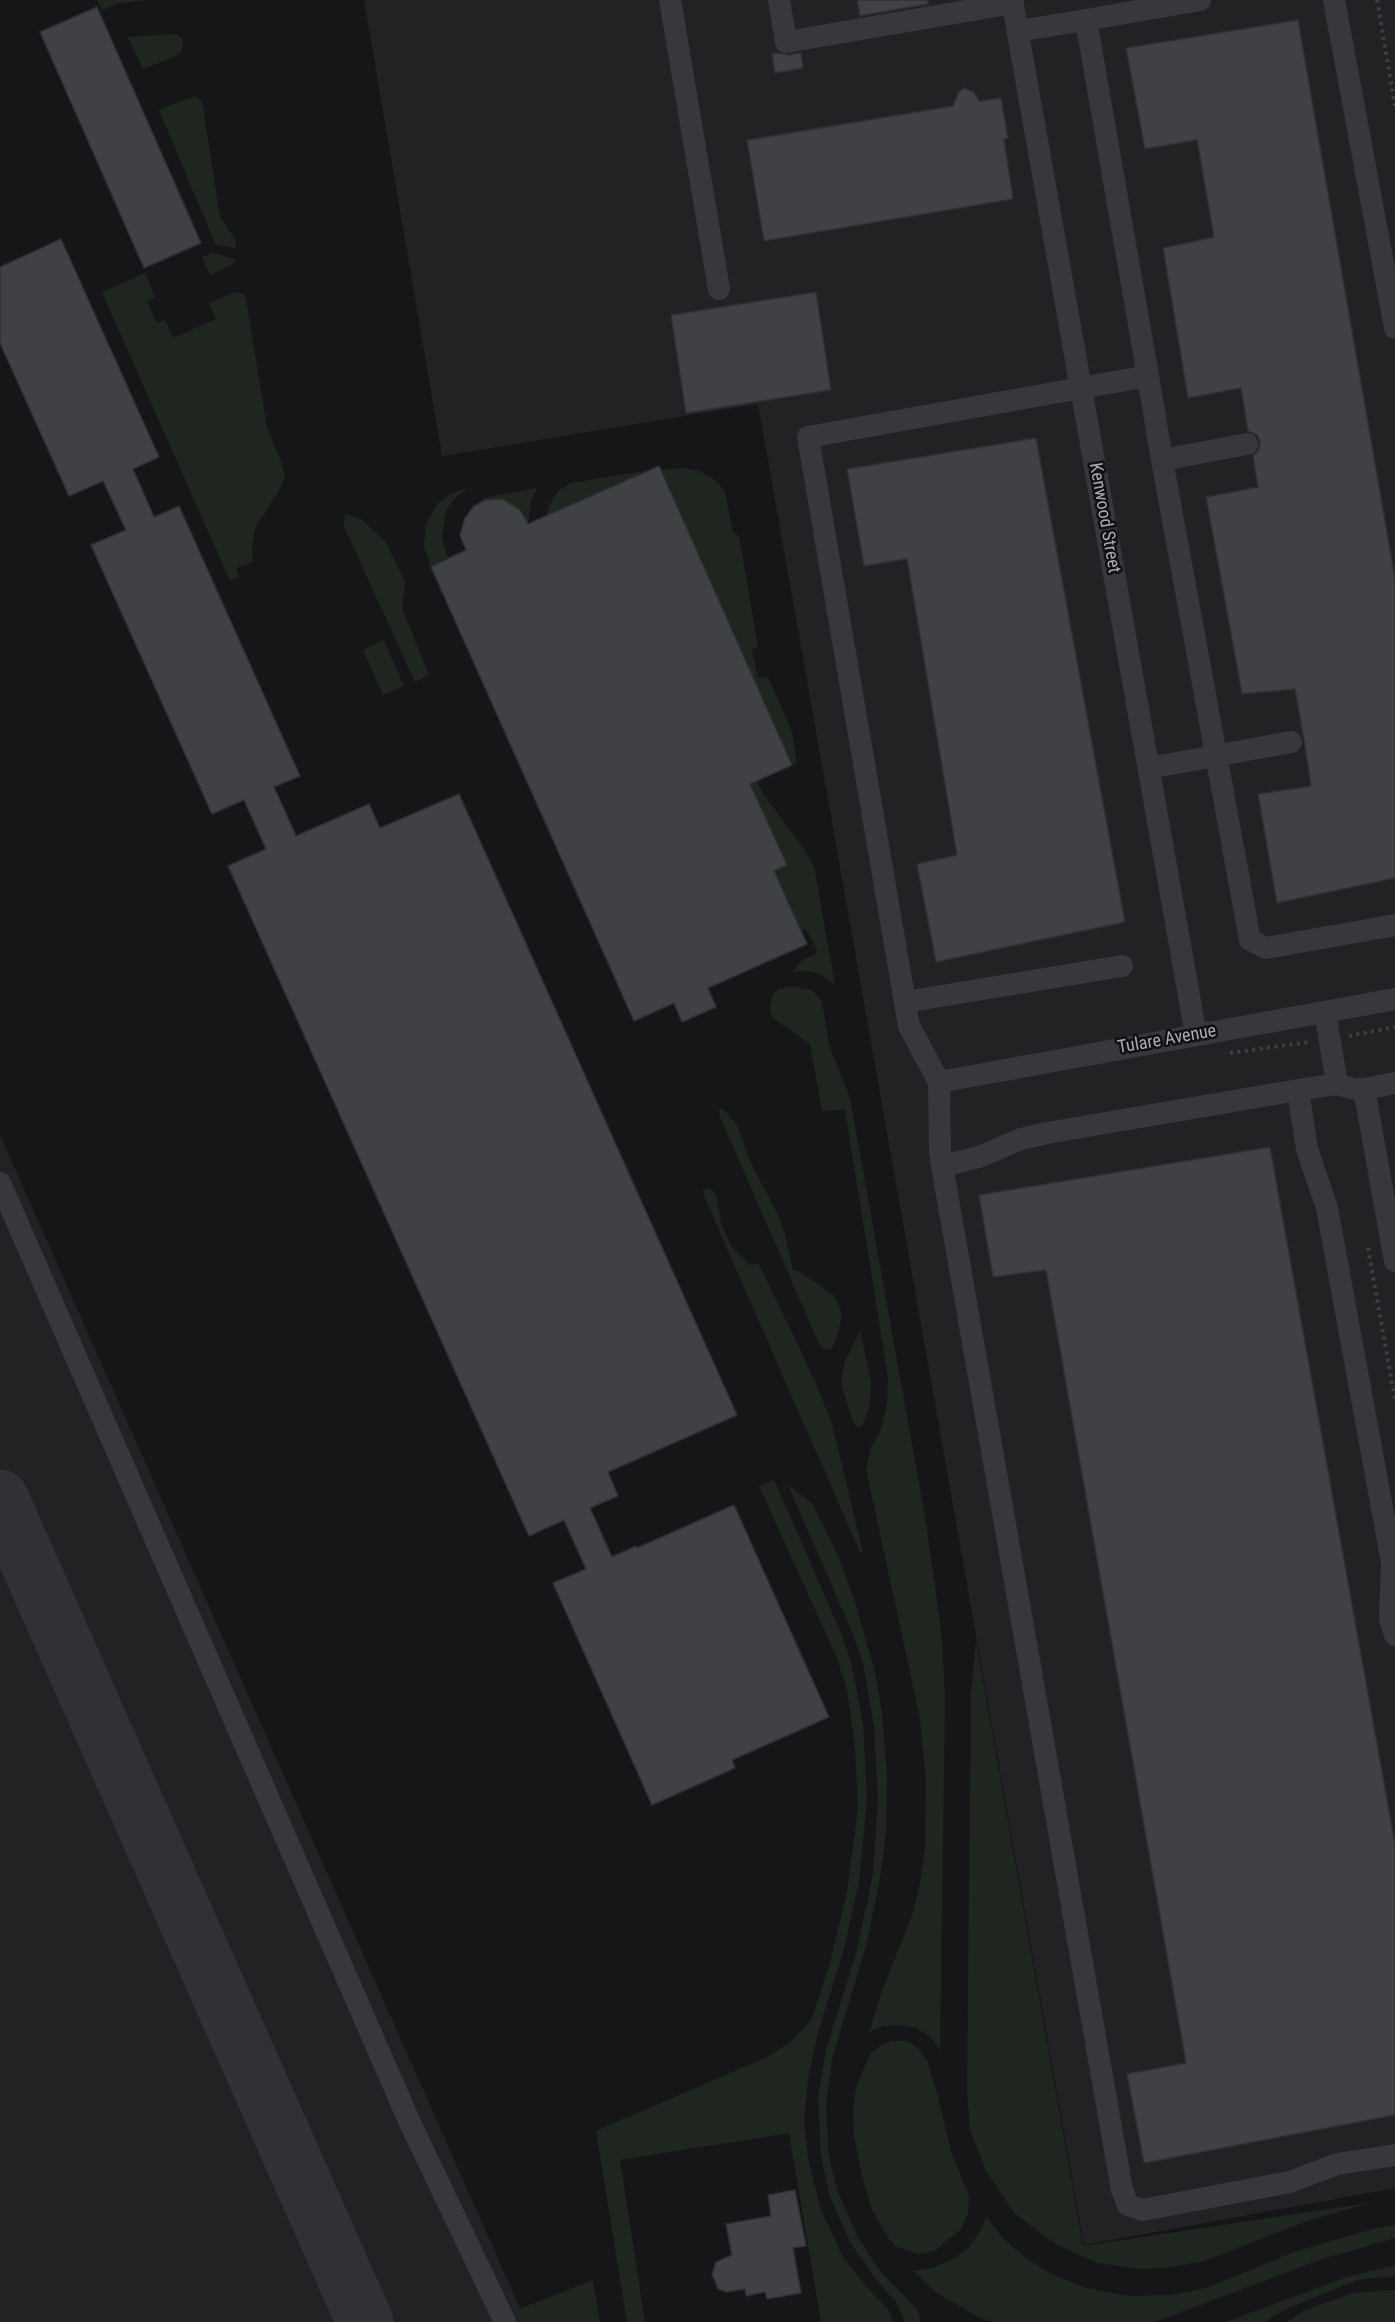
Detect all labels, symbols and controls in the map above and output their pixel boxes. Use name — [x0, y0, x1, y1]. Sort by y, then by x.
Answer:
street label: Kenwood Street — [1084, 461, 1124, 575]
street label: Tulare Avenue — [1116, 1021, 1218, 1059]

